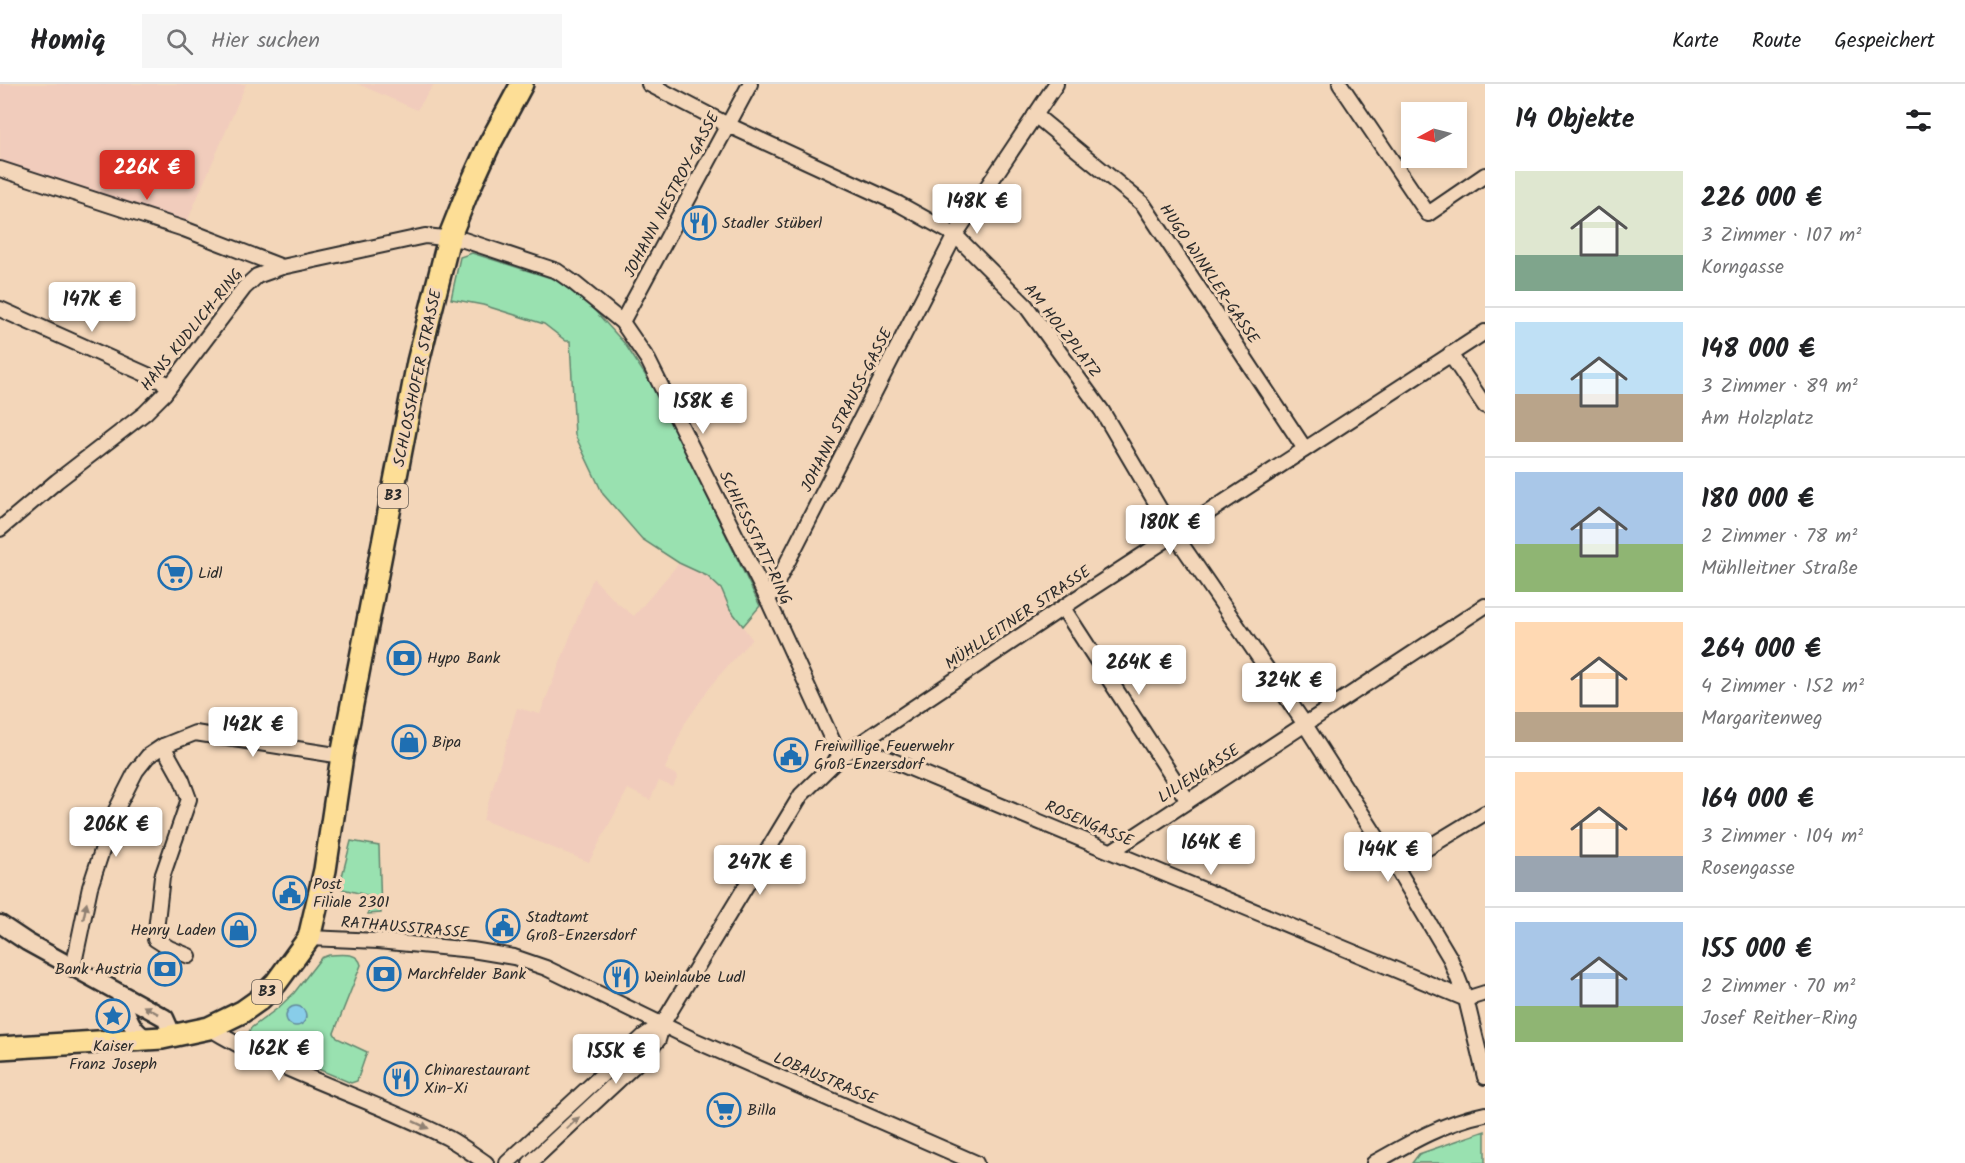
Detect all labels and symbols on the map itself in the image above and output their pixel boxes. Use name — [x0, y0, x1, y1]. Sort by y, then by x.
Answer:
north arrow — [1401, 102, 1467, 168]
street label: JOHANN NESTROY-GASSE — [618, 107, 727, 282]
pin: 226K € — [98, 150, 196, 201]
pin: 148K € — [928, 184, 1026, 235]
street label: HUGO WINKLER-GASSE — [1153, 199, 1266, 350]
restaurant icon: Stadler Stüberl — [681, 205, 717, 241]
place label: Stadler Stüberl — [722, 211, 822, 236]
street label: HANS KUDLICH-RING — [135, 263, 249, 397]
street label: AM HOLZPLATZ — [1017, 279, 1107, 383]
pin: 147K € — [43, 282, 141, 333]
street label: SCHLOSSHOFER STRASSE — [387, 286, 449, 469]
street label: JOHANN STRAUSS-GASSE — [795, 323, 900, 497]
pin: 158K € — [654, 384, 752, 435]
street label: SCHIESSSTATT-RING — [712, 467, 798, 609]
road number: B3 — [378, 484, 408, 508]
pin: 180K € — [1121, 505, 1219, 556]
supermarket icon: Lidl — [157, 555, 193, 591]
street label: MÜHLLEITNER STRASSE — [940, 559, 1097, 676]
place label: Lidl — [198, 561, 223, 586]
bank icon: Hypo Bank — [386, 640, 422, 676]
pin: 264K € — [1090, 645, 1188, 696]
place label: Hypo Bank — [427, 646, 501, 671]
pin: 324K € — [1240, 663, 1338, 714]
pin: 142K € — [204, 707, 302, 758]
shop icon: Bipa — [391, 724, 427, 760]
place label: Bipa — [432, 730, 461, 755]
place label: Freiwillige Feuerwehr Groß-Enzersdorf — [814, 734, 955, 777]
public building icon: Freiwillige Feuerwehr Groß-Enzersdorf — [773, 737, 809, 773]
street label: LILIENGASSE — [1153, 738, 1246, 810]
street label: ROSENGASSE — [1041, 794, 1138, 854]
pin: 206K € — [67, 807, 165, 858]
pin: 164K € — [1162, 825, 1260, 876]
pin: 144K € — [1339, 832, 1437, 883]
pin: 247K € — [711, 845, 809, 896]
place label: Post Filiale 2301 — [313, 872, 389, 915]
public building icon: Post Filiale 2301 — [272, 875, 308, 911]
one-way arrow — [81, 901, 90, 920]
place label: Stadtamt Groß-Enzersdorf — [526, 905, 638, 948]
public building icon: Stadtamt Groß-Enzersdorf — [485, 908, 521, 944]
street label: RATHAUSSTRASSE — [340, 910, 471, 946]
shop icon: Henry Laden — [221, 912, 257, 948]
place label: Henry Laden — [130, 918, 216, 943]
bank icon: Bank Austria — [147, 951, 183, 987]
bank icon: Marchfelder Bank — [366, 956, 402, 992]
place label: Bank Austria — [55, 957, 142, 982]
restaurant icon: Weinlaube Ludl — [603, 959, 639, 995]
place label: Marchfelder Bank — [407, 962, 526, 987]
place label: Weinlaube Ludl — [644, 965, 746, 990]
road number: B3 — [252, 980, 282, 1004]
place icon: Kaiser Franz Joseph — [95, 998, 131, 1034]
one-way arrow — [142, 1005, 159, 1015]
pin: 162K € — [230, 1031, 328, 1082]
place label: Kaiser Franz Joseph — [69, 1034, 157, 1077]
pin: 155K € — [567, 1034, 665, 1085]
street label: LOBAUSTRASSE — [769, 1046, 881, 1112]
place label: Chinarestaurant Xin-Xi — [424, 1058, 531, 1101]
restaurant icon: Chinarestaurant Xin-Xi — [383, 1061, 419, 1097]
supermarket icon: Billa — [706, 1092, 742, 1128]
place label: Billa — [747, 1098, 776, 1123]
one-way arrow — [565, 1117, 580, 1130]
one-way arrow — [412, 1120, 429, 1129]

